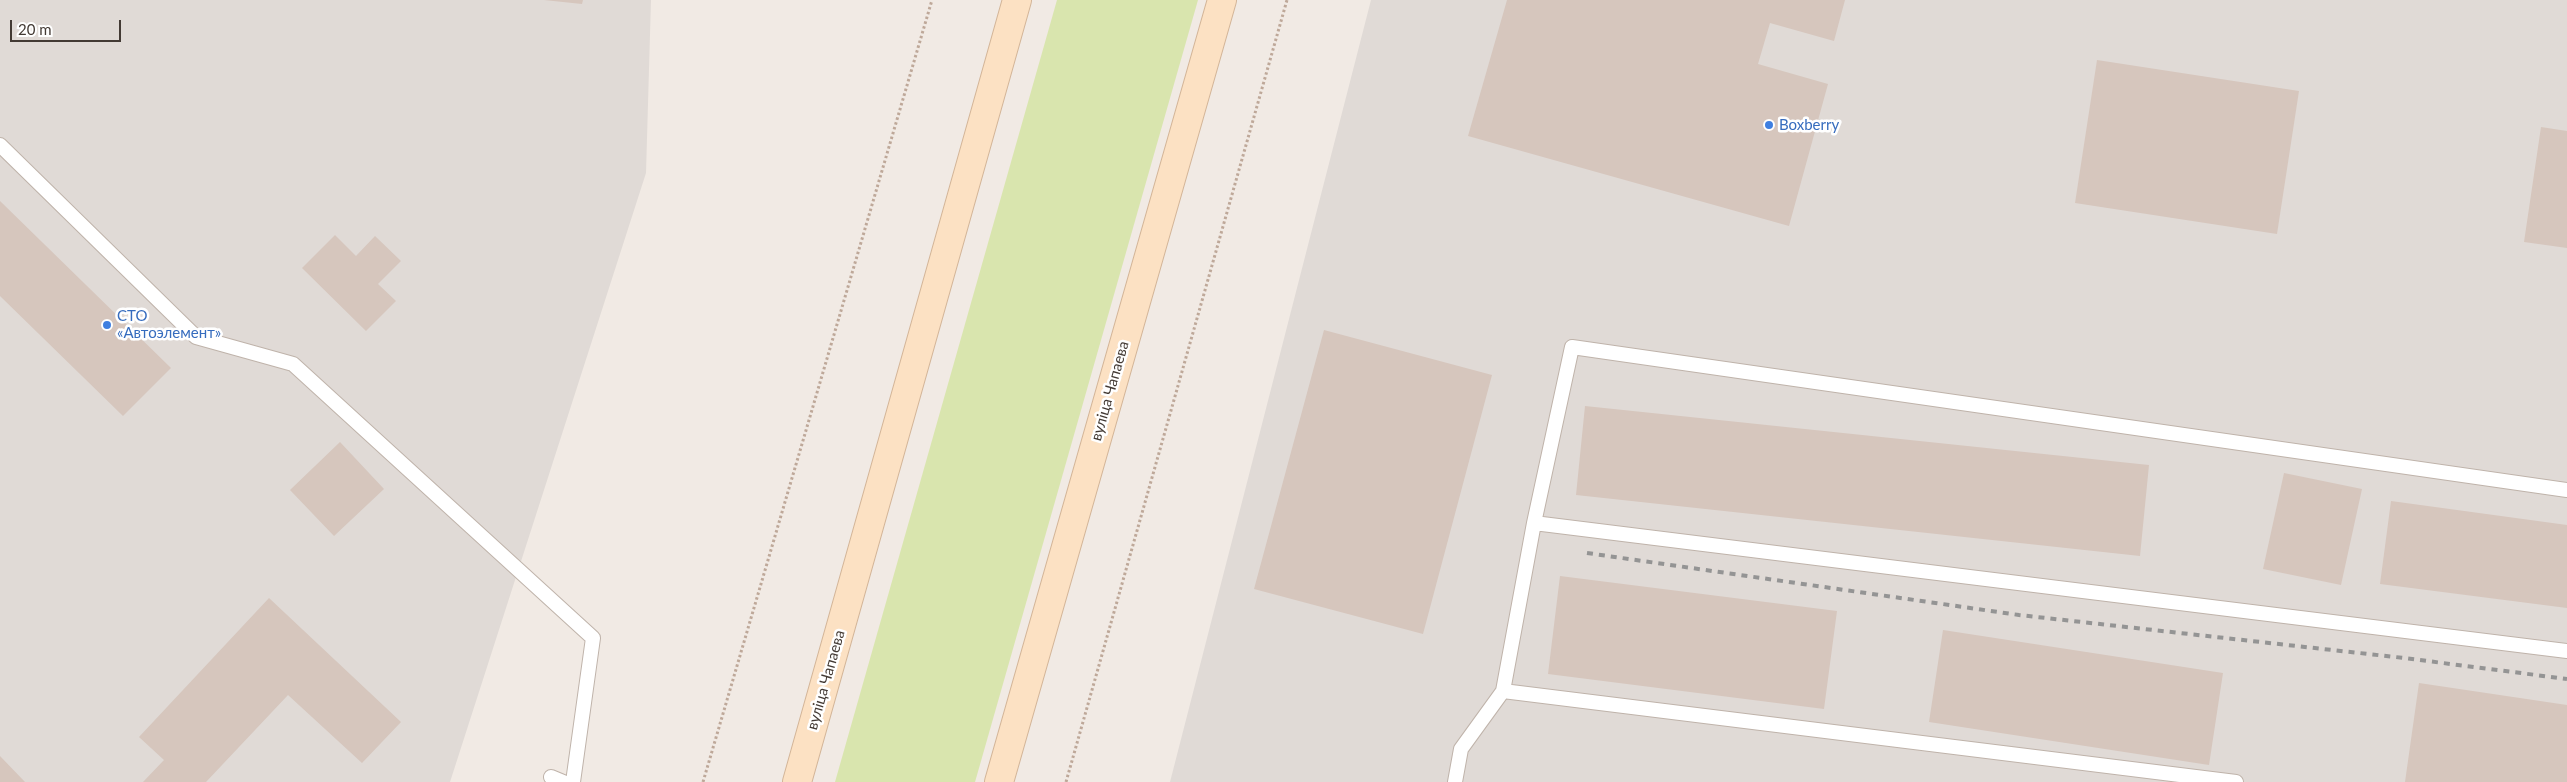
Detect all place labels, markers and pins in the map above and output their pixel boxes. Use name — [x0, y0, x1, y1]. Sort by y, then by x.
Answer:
place label: Boxberry — [1779, 116, 1839, 134]
marker: Boxberry — [1763, 119, 1775, 131]
place label: СТО «Автоэлемент» — [117, 307, 221, 342]
marker: СТО «Автоэлемент» — [101, 319, 113, 331]

